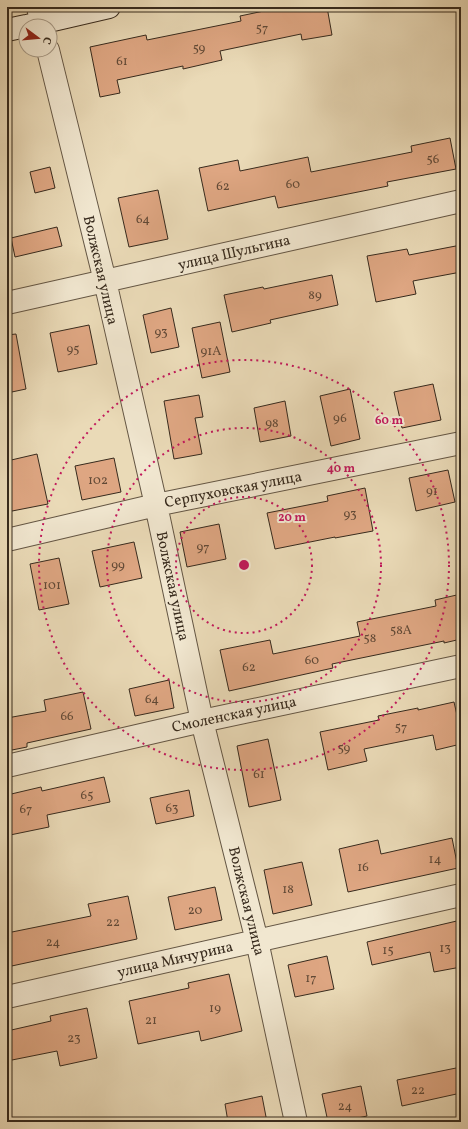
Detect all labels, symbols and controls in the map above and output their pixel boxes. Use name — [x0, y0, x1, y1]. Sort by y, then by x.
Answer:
north arrow — [18, 18, 58, 58]
house number: 57 — [256, 20, 268, 38]
text: С — [38, 35, 54, 46]
house number: 59 — [193, 40, 206, 58]
house number: 61 — [116, 53, 128, 71]
house number: 56 — [427, 151, 440, 169]
house number: 60 — [286, 176, 300, 194]
house number: 62 — [216, 178, 230, 196]
house number: 64 — [136, 211, 150, 229]
street label: Волжская улица — [77, 214, 122, 327]
street label: улица Шульгина — [176, 230, 293, 277]
house number: 89 — [308, 287, 322, 305]
house number: 93 — [154, 324, 168, 342]
house number: 95 — [67, 341, 79, 359]
house number: 91А — [201, 343, 221, 361]
house number: 96 — [333, 410, 347, 428]
text: 60 m — [375, 413, 403, 429]
house number: 98 — [265, 415, 279, 433]
text: 40 m — [327, 461, 356, 477]
street label: Серпуховская улица — [163, 467, 304, 514]
house number: 102 — [88, 472, 108, 490]
house number: 91 — [426, 483, 438, 501]
house number: 93 — [343, 506, 357, 524]
text: 20 m — [278, 510, 306, 526]
street label: Волжская улица — [150, 530, 193, 643]
house number: 97 — [196, 539, 210, 557]
house number: 99 — [111, 557, 125, 575]
centre of rings — [237, 558, 251, 572]
house number: 101 — [43, 577, 61, 595]
house number: 58А — [390, 622, 412, 640]
house number: 58 — [364, 630, 376, 648]
house number: 60 — [305, 652, 319, 670]
house number: 62 — [242, 659, 256, 677]
house number: 64 — [145, 691, 159, 709]
street label: Смоленская улица — [170, 692, 299, 739]
house number: 66 — [60, 708, 74, 726]
house number: 57 — [395, 719, 407, 737]
house number: 59 — [338, 740, 351, 758]
house number: 61 — [253, 766, 265, 784]
house number: 65 — [81, 787, 93, 805]
house number: 63 — [165, 800, 179, 818]
house number: 67 — [20, 801, 32, 819]
street label: Волжская улица — [222, 845, 269, 958]
house number: 14 — [429, 851, 442, 869]
house number: 16 — [357, 859, 369, 877]
house number: 18 — [282, 881, 294, 899]
house number: 20 — [188, 902, 203, 920]
house number: 22 — [106, 914, 120, 932]
house number: 24 — [46, 934, 60, 952]
street label: улица Мичурина — [115, 937, 235, 984]
house number: 13 — [439, 940, 451, 958]
house number: 15 — [382, 942, 394, 960]
house number: 17 — [305, 970, 317, 988]
house number: 19 — [209, 1000, 221, 1018]
house number: 21 — [145, 1012, 157, 1030]
house number: 23 — [67, 1030, 81, 1048]
house number: 22 — [411, 1082, 425, 1100]
house number: 24 — [338, 1098, 352, 1116]

